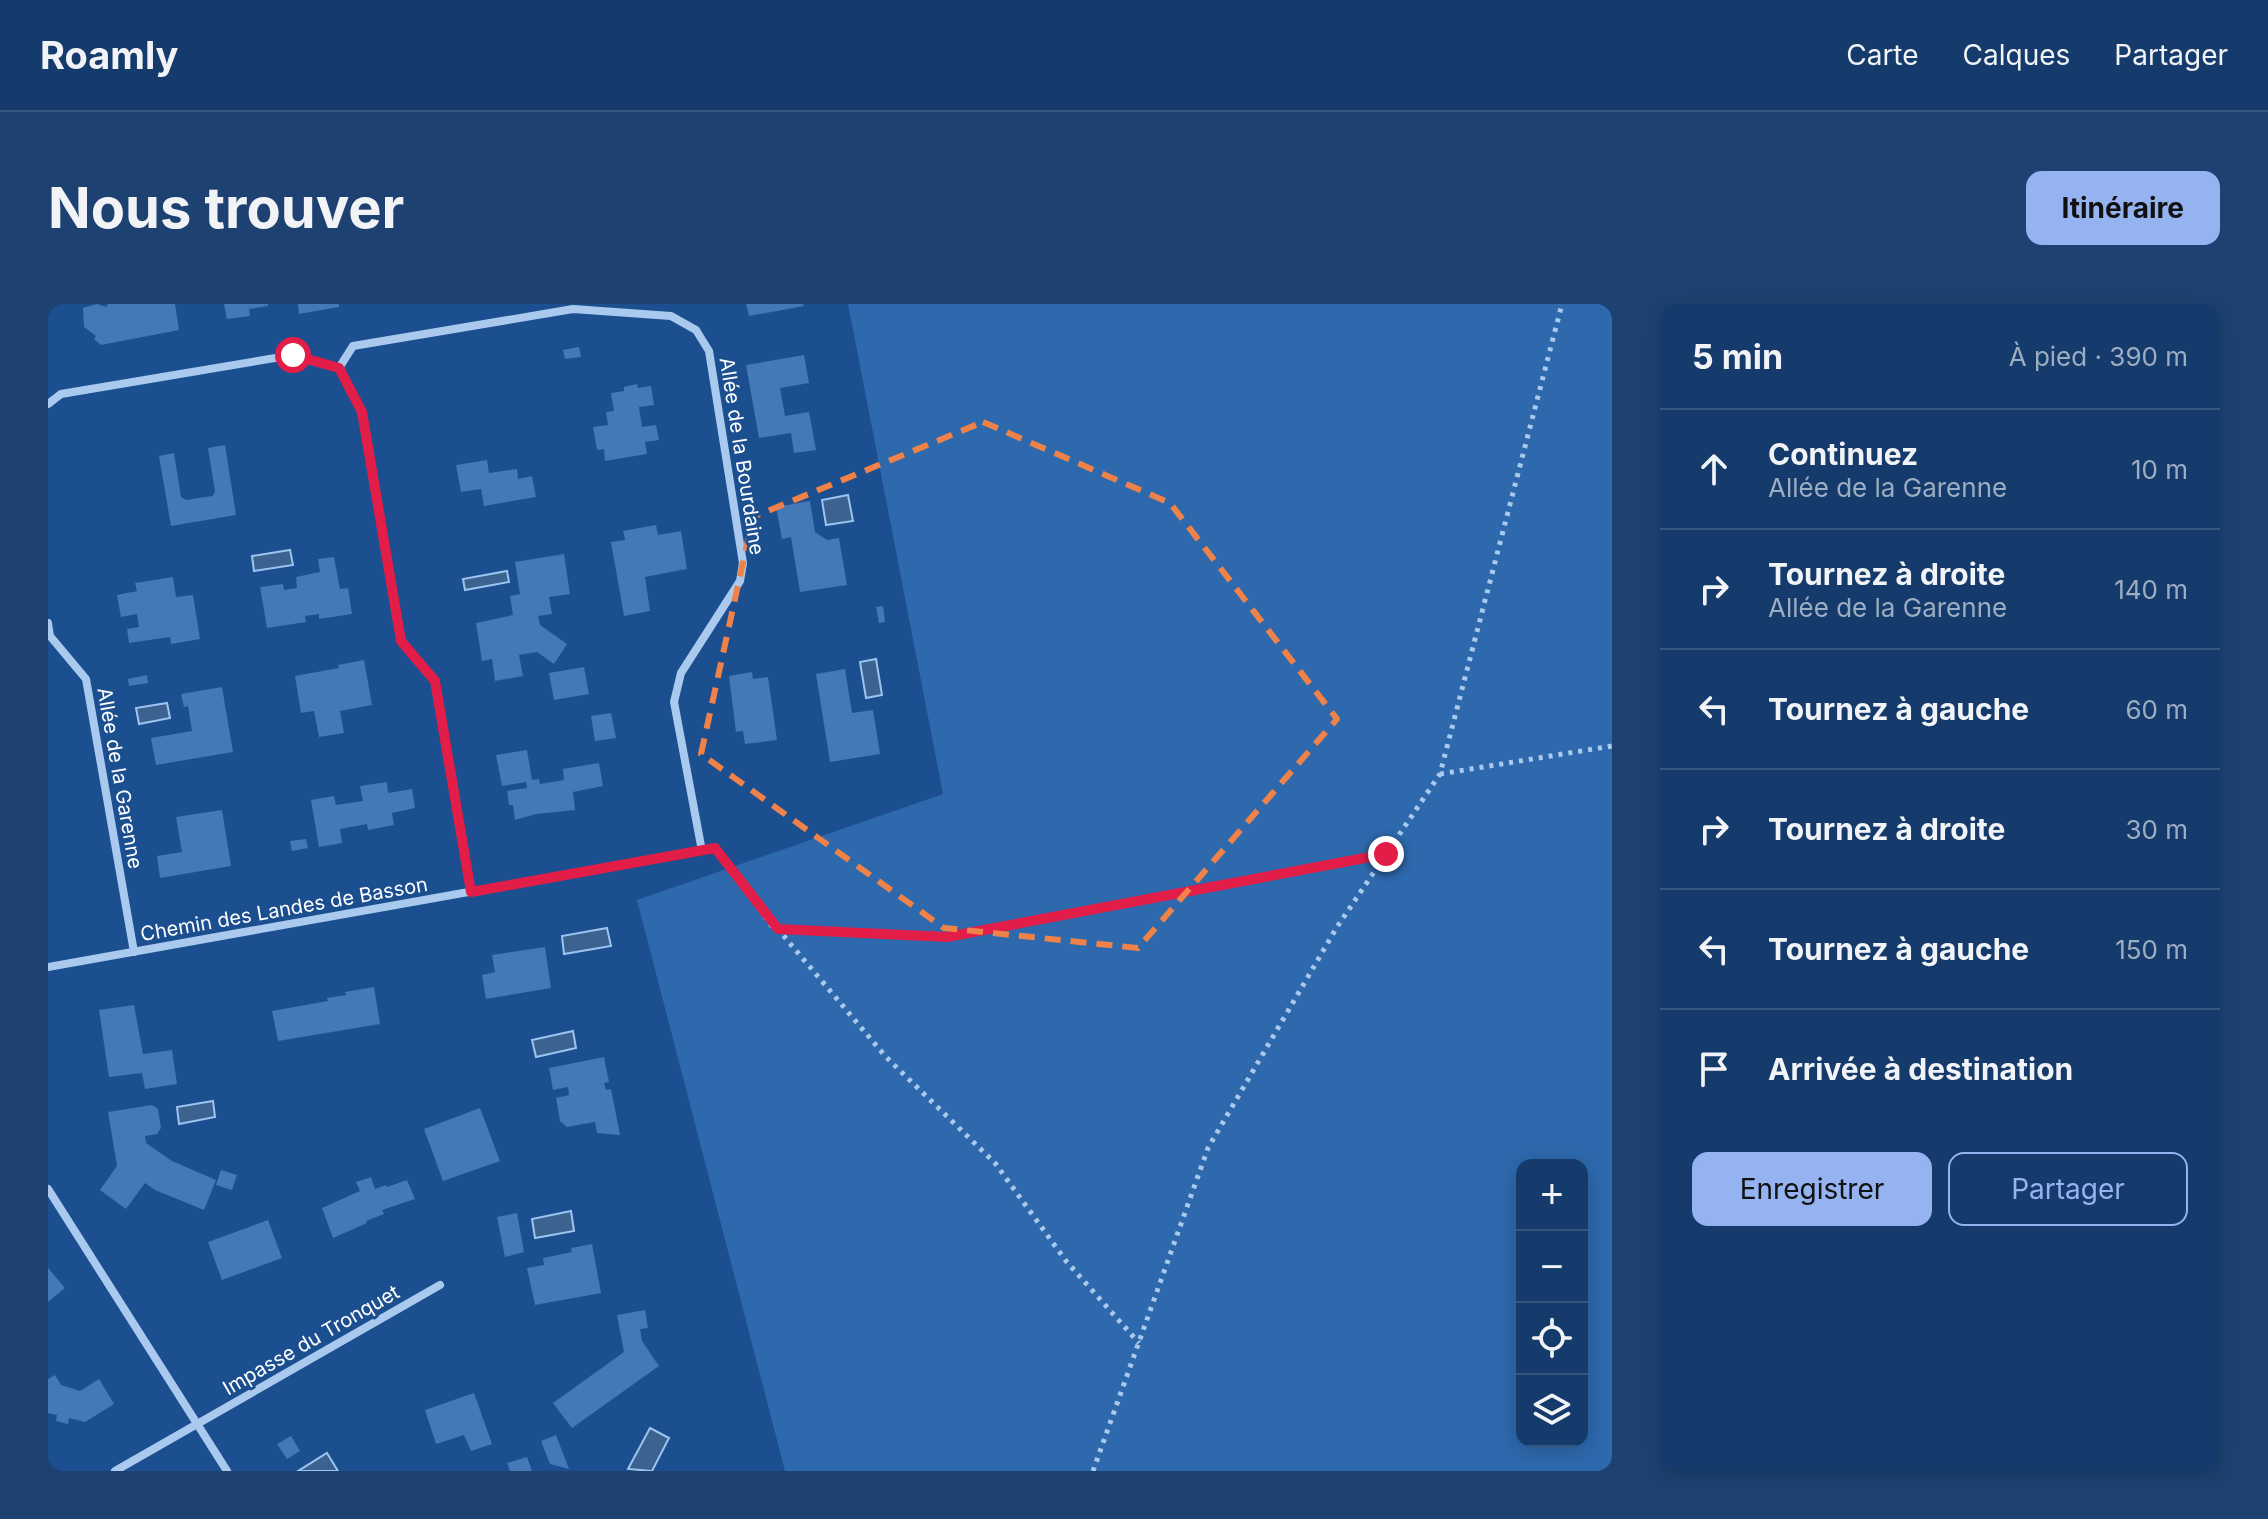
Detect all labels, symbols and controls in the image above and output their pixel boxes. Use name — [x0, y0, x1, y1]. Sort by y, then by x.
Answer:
text: Roamly — [40, 32, 178, 78]
text: Carte — [1846, 38, 1919, 72]
text: Calques — [1963, 38, 2070, 72]
text: Partager — [2114, 38, 2228, 72]
button: Itinéraire — [2026, 171, 2220, 245]
text: Nous trouver — [48, 174, 404, 242]
text: 5 min — [1692, 336, 1783, 377]
route start — [275, 337, 311, 373]
text: À pied · 390 m — [2009, 341, 2188, 372]
street label: Allée de la Bourdaine — [715, 356, 769, 556]
text: Continuez — [1768, 436, 1918, 472]
icon: ahead — [1692, 447, 1736, 491]
text: 10 m — [2131, 454, 2188, 485]
text: Allée de la Garenne — [1768, 472, 2007, 503]
text: Tournez à droite — [1768, 556, 2005, 592]
icon: right — [1692, 567, 1736, 611]
text: 140 m — [2114, 574, 2188, 605]
text: Allée de la Garenne — [1768, 592, 2007, 623]
street label: Allée de la Garenne — [92, 685, 148, 871]
icon: left — [1692, 687, 1736, 731]
text: Tournez à gauche — [1768, 691, 2029, 727]
text: 60 m — [2125, 694, 2188, 725]
icon: right — [1692, 807, 1736, 851]
text: Tournez à droite — [1768, 811, 2005, 847]
text: 30 m — [2125, 814, 2188, 845]
route end — [1368, 836, 1404, 872]
street label: Chemin des Landes de Basson — [139, 872, 429, 946]
icon: left — [1692, 927, 1736, 971]
text: Tournez à gauche — [1768, 931, 2029, 967]
text: 150 m — [2115, 934, 2188, 965]
icon: arrive — [1692, 1047, 1736, 1091]
text: Arrivée à destination — [1768, 1051, 2073, 1087]
button: Enregistrer — [1692, 1152, 1932, 1226]
button: Partager — [1948, 1152, 2188, 1226]
map controls — [1516, 1159, 1588, 1447]
button: + — [1516, 1159, 1588, 1231]
button: − — [1516, 1231, 1588, 1303]
street label: Impasse du Tronquet — [219, 1279, 404, 1400]
button: locate — [1516, 1303, 1588, 1375]
button: layers — [1516, 1375, 1588, 1447]

